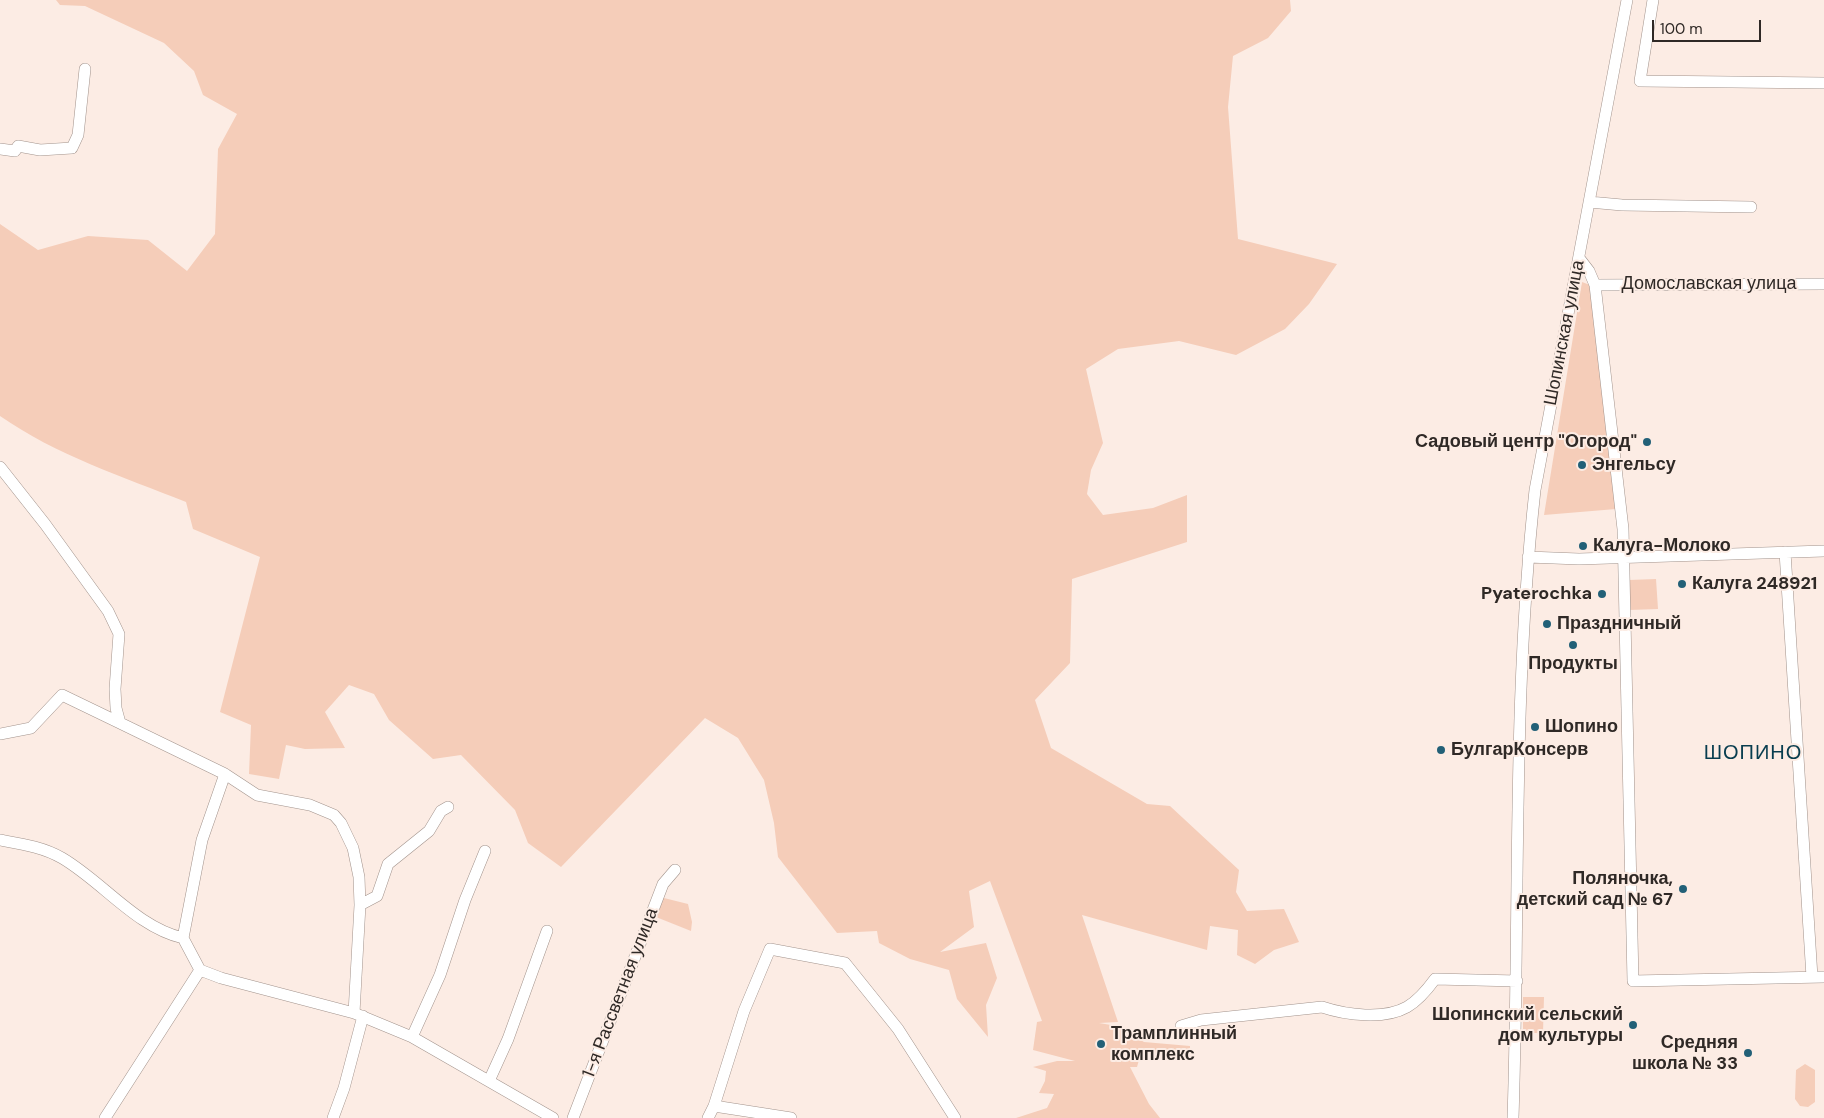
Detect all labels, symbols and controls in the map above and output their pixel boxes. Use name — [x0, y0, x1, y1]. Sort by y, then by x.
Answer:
scale bar — [1654, 10, 1763, 42]
text: 100 m — [1660, 19, 1703, 39]
street label: Шопинская улица — [1540, 259, 1590, 407]
street label: Домославская улица — [1622, 273, 1796, 295]
place label: Садовый центр "Огород" — [1415, 431, 1637, 453]
marker: Садовый центр "Огород" — [1641, 436, 1653, 448]
place label: Энгельсу — [1592, 454, 1676, 476]
marker: Энгельсу — [1576, 459, 1588, 471]
place label: Калуга-Молоко — [1593, 535, 1731, 557]
marker: Калуга-Молоко — [1577, 540, 1589, 552]
place label: Калуга 248921 — [1692, 573, 1817, 595]
marker: Калуга 248921 — [1676, 578, 1688, 590]
place label: Pyaterochka — [1481, 583, 1592, 605]
marker: Pyaterochka — [1596, 588, 1608, 600]
place label: Праздничный — [1557, 613, 1681, 635]
marker: Праздничный — [1541, 618, 1553, 630]
marker: Продукты — [1567, 639, 1579, 651]
place label: Продукты — [1528, 653, 1618, 675]
place label: Шопино — [1545, 716, 1618, 738]
marker: Шопино — [1529, 721, 1541, 733]
place label: БулгарКонсерв — [1451, 739, 1588, 761]
district label: ШОПИНО — [1703, 742, 1803, 766]
marker: БулгарКонсерв — [1435, 744, 1447, 756]
place label: Поляночка, детский сад № 67 — [1517, 868, 1673, 911]
marker: Поляночка, детский сад № 67 — [1677, 883, 1689, 895]
street label: 1-я Рассветная улица — [579, 905, 663, 1081]
place label: Шопинский сельский дом культуры — [1432, 1004, 1623, 1046]
marker: Шопинский сельский дом культуры — [1627, 1019, 1639, 1031]
place label: Трамплинный комплекс — [1111, 1023, 1237, 1066]
place label: Средняя школа № 33 — [1632, 1032, 1738, 1074]
marker: Трамплинный комплекс — [1095, 1038, 1107, 1050]
marker: Средняя школа № 33 — [1742, 1047, 1754, 1059]

